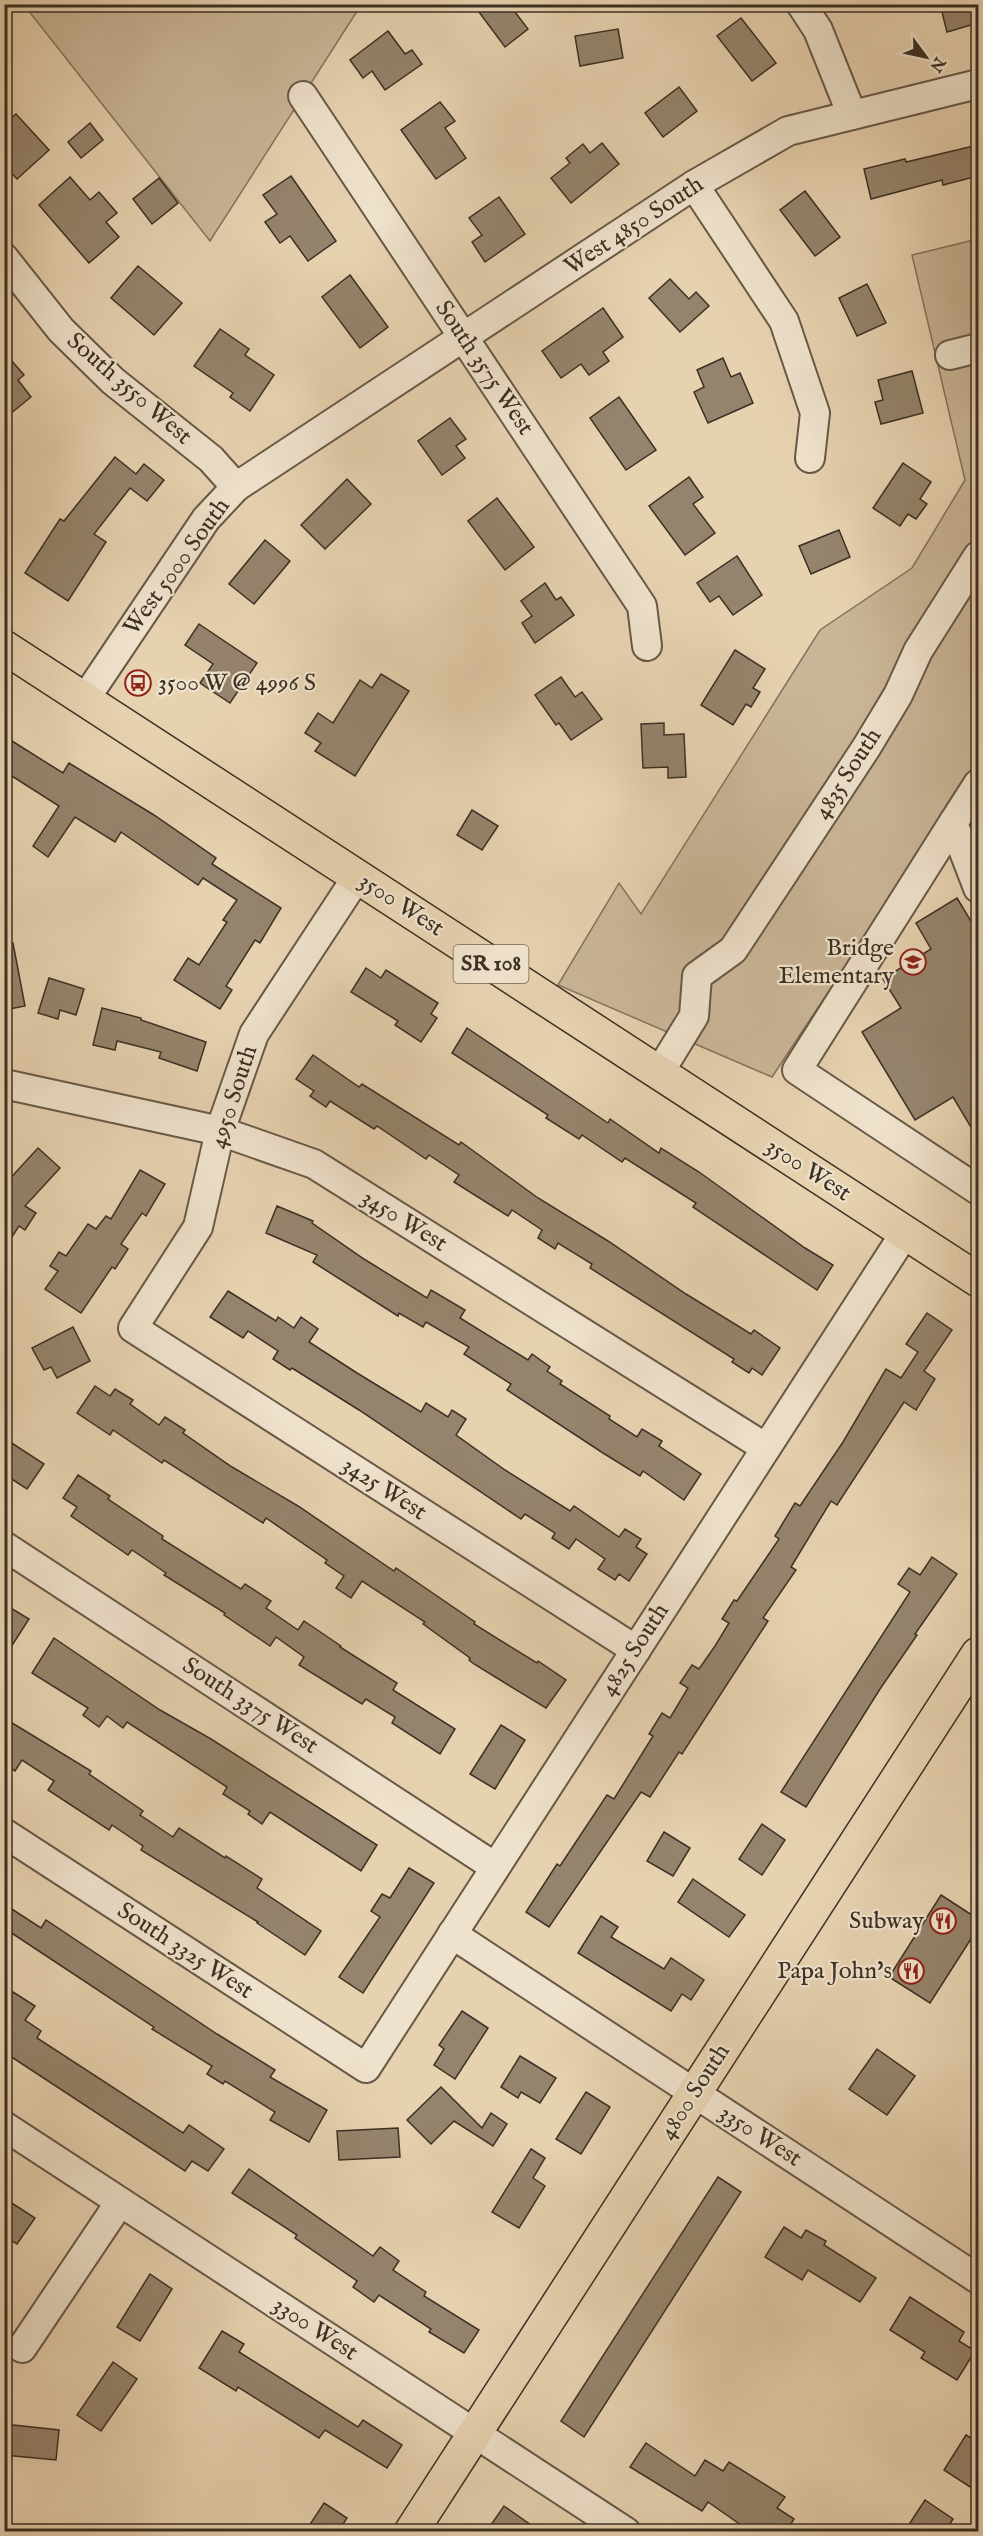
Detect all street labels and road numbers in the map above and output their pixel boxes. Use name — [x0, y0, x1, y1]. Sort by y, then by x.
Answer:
street label: West 4850 South — [558, 169, 710, 283]
street label: South 3575 West — [428, 295, 540, 441]
street label: South 3550 West — [60, 326, 198, 452]
street label: West 5000 South — [117, 492, 237, 642]
street label: 4835 South — [807, 722, 889, 826]
street label: 3500 West — [352, 866, 450, 944]
road number: SR 108 — [454, 945, 528, 983]
street label: 4950 South — [203, 1041, 265, 1152]
street label: 3500 West — [759, 1131, 857, 1209]
street label: 3450 West — [355, 1183, 453, 1259]
street label: 3425 West — [336, 1450, 432, 1528]
street label: 4825 South — [593, 1597, 677, 1702]
street label: South 3375 West — [176, 1650, 324, 1762]
street label: South 3325 West — [111, 1895, 259, 2007]
street label: 4800 South — [652, 2038, 738, 2146]
street label: 3350 West — [713, 2098, 807, 2174]
street label: 3300 West — [266, 2290, 364, 2368]

